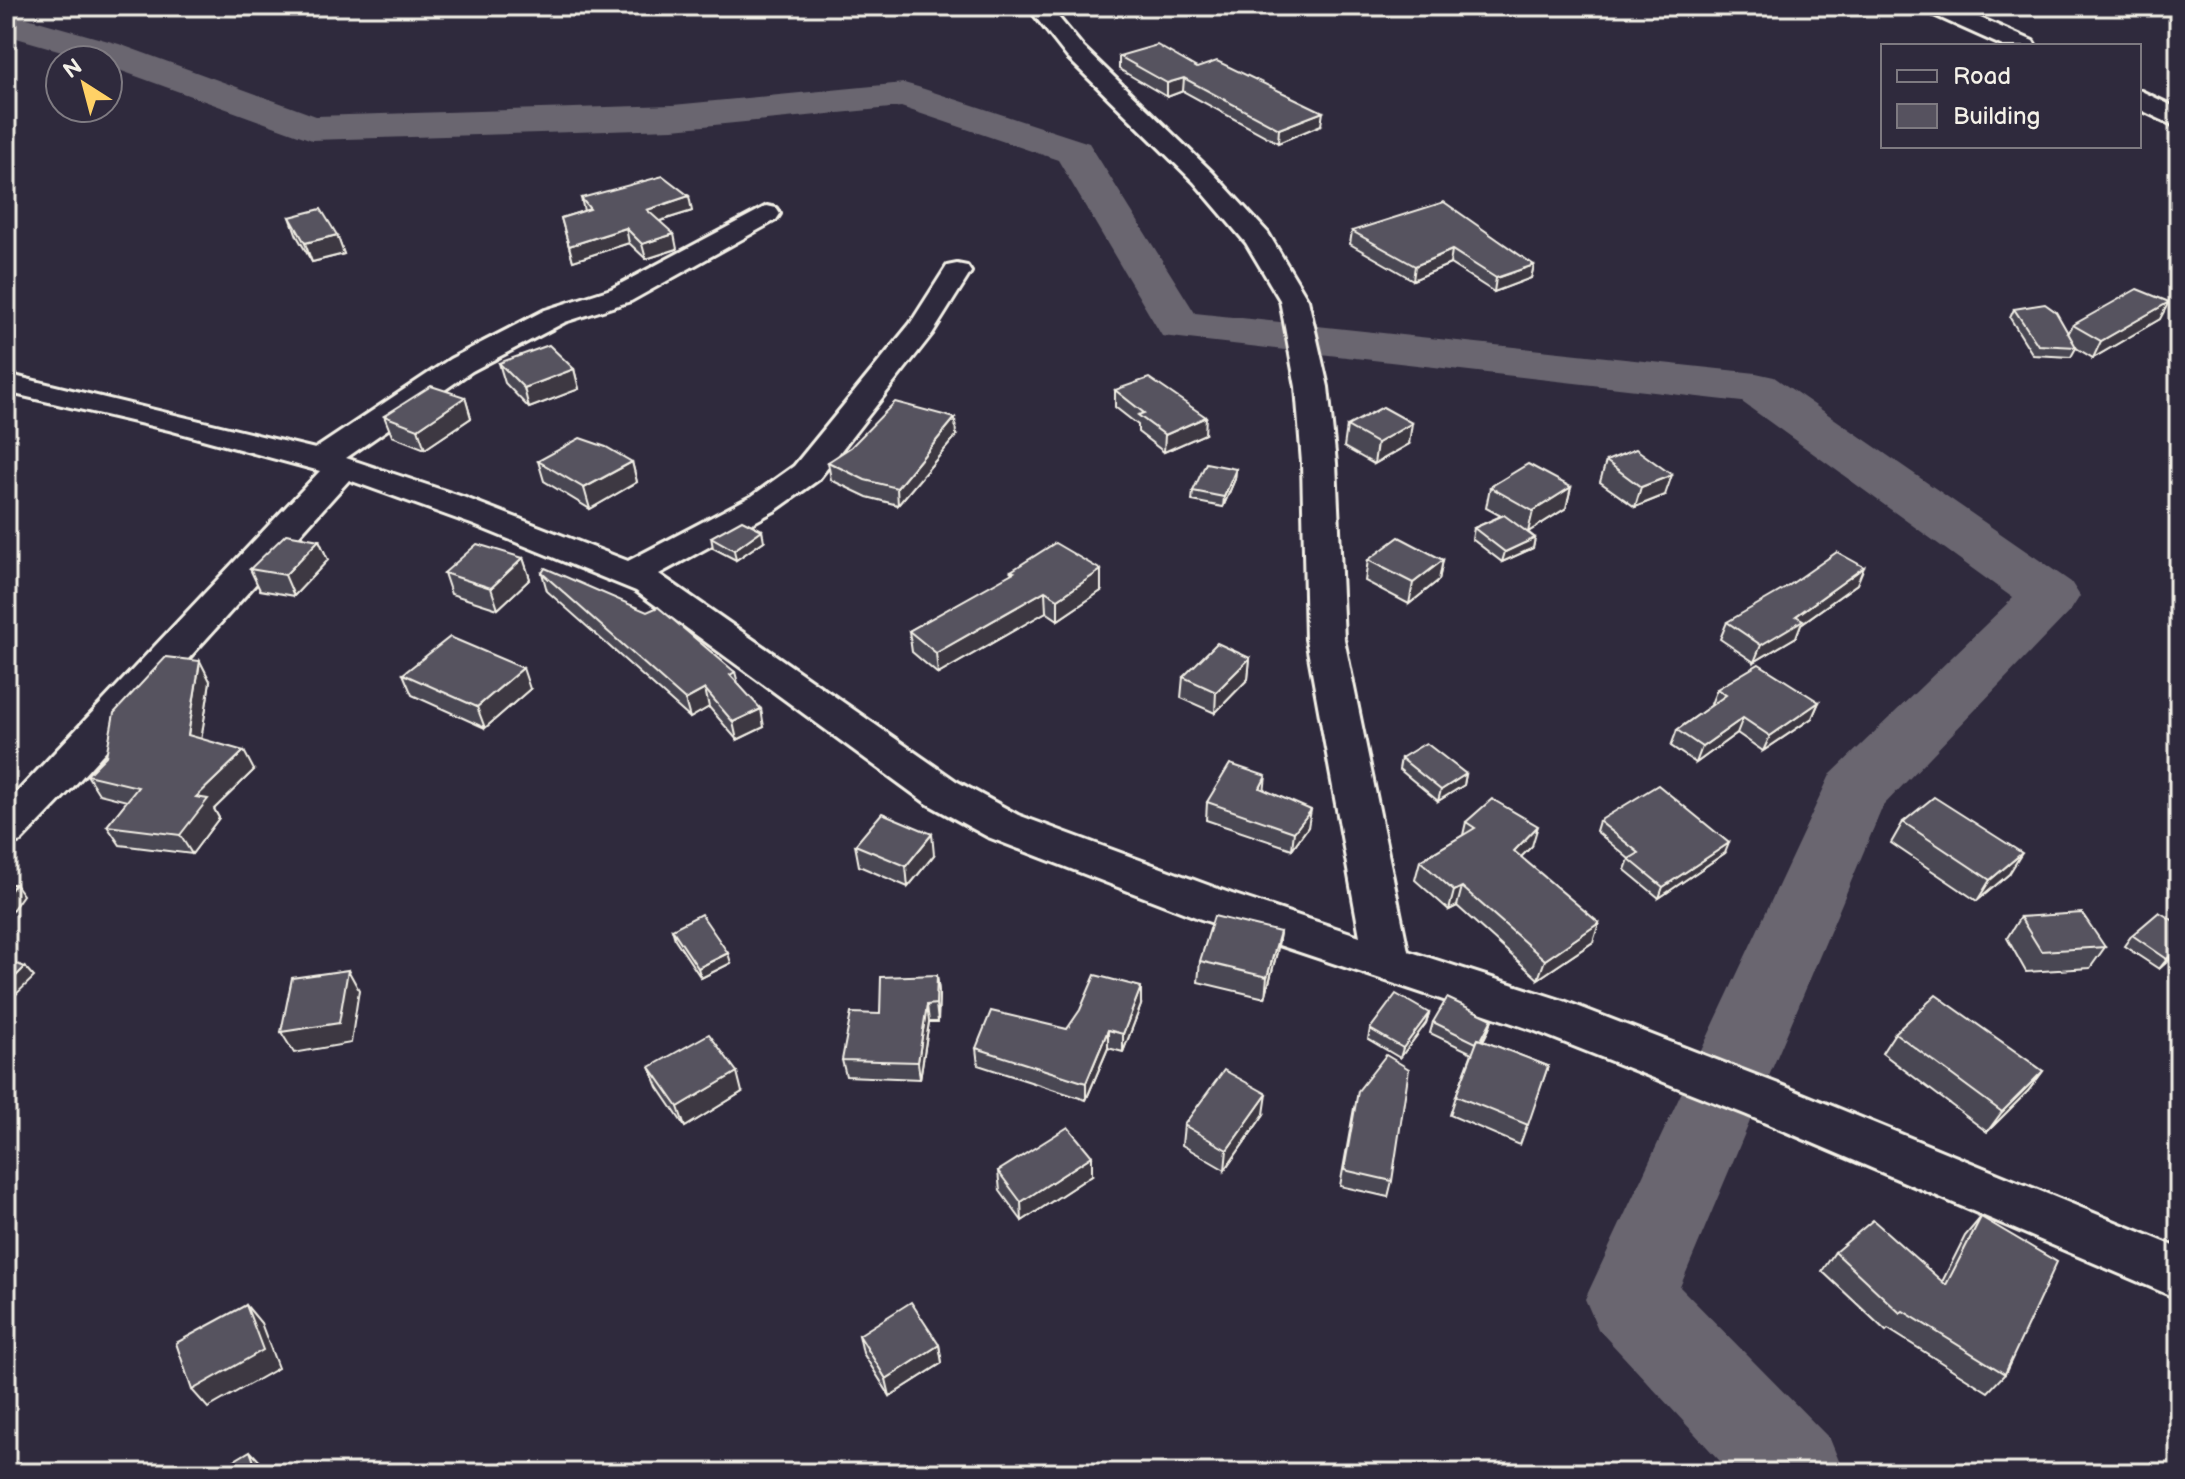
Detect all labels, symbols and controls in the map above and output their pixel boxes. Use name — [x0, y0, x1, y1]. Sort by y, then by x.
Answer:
north arrow — [44, 44, 124, 124]
legend — [1881, 44, 2141, 148]
text: N — [59, 53, 88, 85]
text: Road — [1953, 62, 2011, 91]
text: Building — [1953, 102, 2040, 131]

